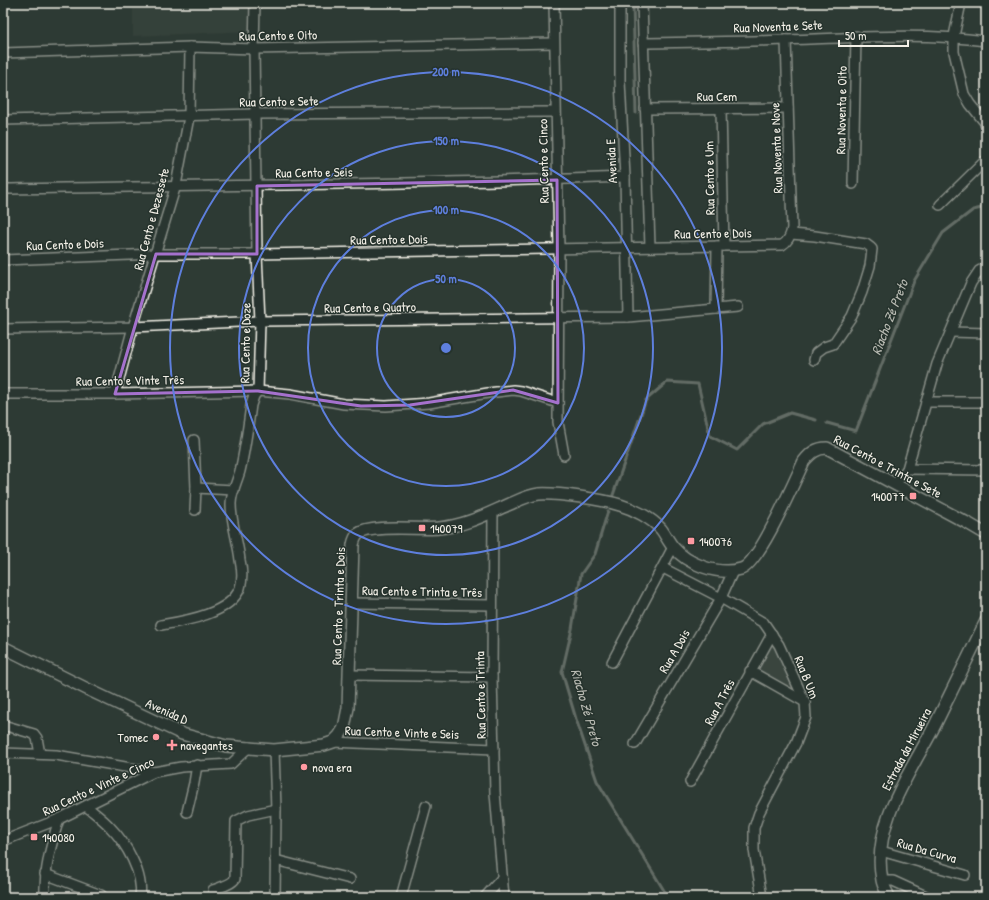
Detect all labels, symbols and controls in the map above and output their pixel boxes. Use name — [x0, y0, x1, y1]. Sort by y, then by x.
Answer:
street label: Rua Noventa e Sete — [733, 15, 823, 37]
scale bar — [839, 22, 908, 48]
street label: Rua Cento e Oito — [239, 25, 317, 45]
text: 50 m — [845, 27, 866, 44]
text: 200 m — [432, 63, 460, 80]
street label: Rua Noventa e Oito — [831, 66, 851, 154]
street label: Rua Cem — [697, 87, 737, 105]
street label: Rua Cento e Sete — [239, 91, 319, 111]
street label: Rua Noventa e Nove — [765, 102, 787, 194]
street label: Rua Cento e Cinco — [533, 119, 553, 203]
text: 150 m — [433, 132, 459, 149]
street label: Avenida E — [601, 138, 621, 184]
street label: Rua Cento e Um — [699, 141, 719, 215]
street label: Rua Cento e Seis — [275, 162, 353, 182]
street label: Rua Cento e Dezessete — [129, 166, 173, 272]
text: 100 m — [433, 201, 459, 218]
street label: Rua Cento e Dois — [674, 223, 752, 243]
street label: Rua Cento e Dois — [350, 229, 428, 249]
street label: Rua Cento e Dois — [26, 234, 104, 254]
text: 50 m — [435, 270, 457, 287]
water label: Riacho Zé Preto — [866, 275, 913, 357]
street label: Rua Cento e Quatro — [324, 297, 416, 317]
street label: Rua Cento e Doze — [235, 303, 255, 383]
centre of rings — [439, 341, 453, 355]
street label: Rua Cento e Vinte Três — [76, 370, 184, 390]
street label: Rua Cento e Trinta e Sete — [831, 430, 945, 502]
place label: 140077 — [871, 487, 905, 505]
marker: 140077 — [908, 491, 918, 501]
place label: 140079 — [430, 519, 463, 537]
marker: 140079 — [417, 523, 427, 533]
place label: 140076 — [699, 532, 732, 550]
marker: 140076 — [686, 536, 696, 546]
street label: Rua Cento e Trinta e Dois — [327, 547, 349, 665]
street label: Rua Cento e Trinta e Três — [362, 581, 482, 601]
street label: Rua A Dois — [654, 626, 694, 676]
street label: Rua Cento e Trinta — [470, 651, 490, 739]
street label: Rua B Um — [790, 653, 824, 701]
water label: Riacho Zé Preto — [567, 666, 607, 749]
street label: Rua A Três — [699, 676, 739, 728]
street label: Avenida D — [143, 694, 192, 729]
street label: Estrada da Mirueira — [877, 705, 935, 793]
street label: Rua Cento e Vinte e Seis — [345, 721, 459, 743]
place label: Tomec — [118, 728, 148, 746]
marker: Tomec — [151, 732, 161, 742]
place label: navegantes — [180, 736, 233, 754]
marker: navegantes — [167, 740, 177, 750]
street label: Rua Cento e Vinte e Cinco — [39, 752, 157, 820]
place label: nova era — [312, 758, 352, 776]
marker: nova era — [299, 762, 309, 772]
place label: 140080 — [42, 828, 75, 846]
marker: 140080 — [29, 832, 39, 842]
street label: Rua Da Curva — [895, 833, 959, 867]

